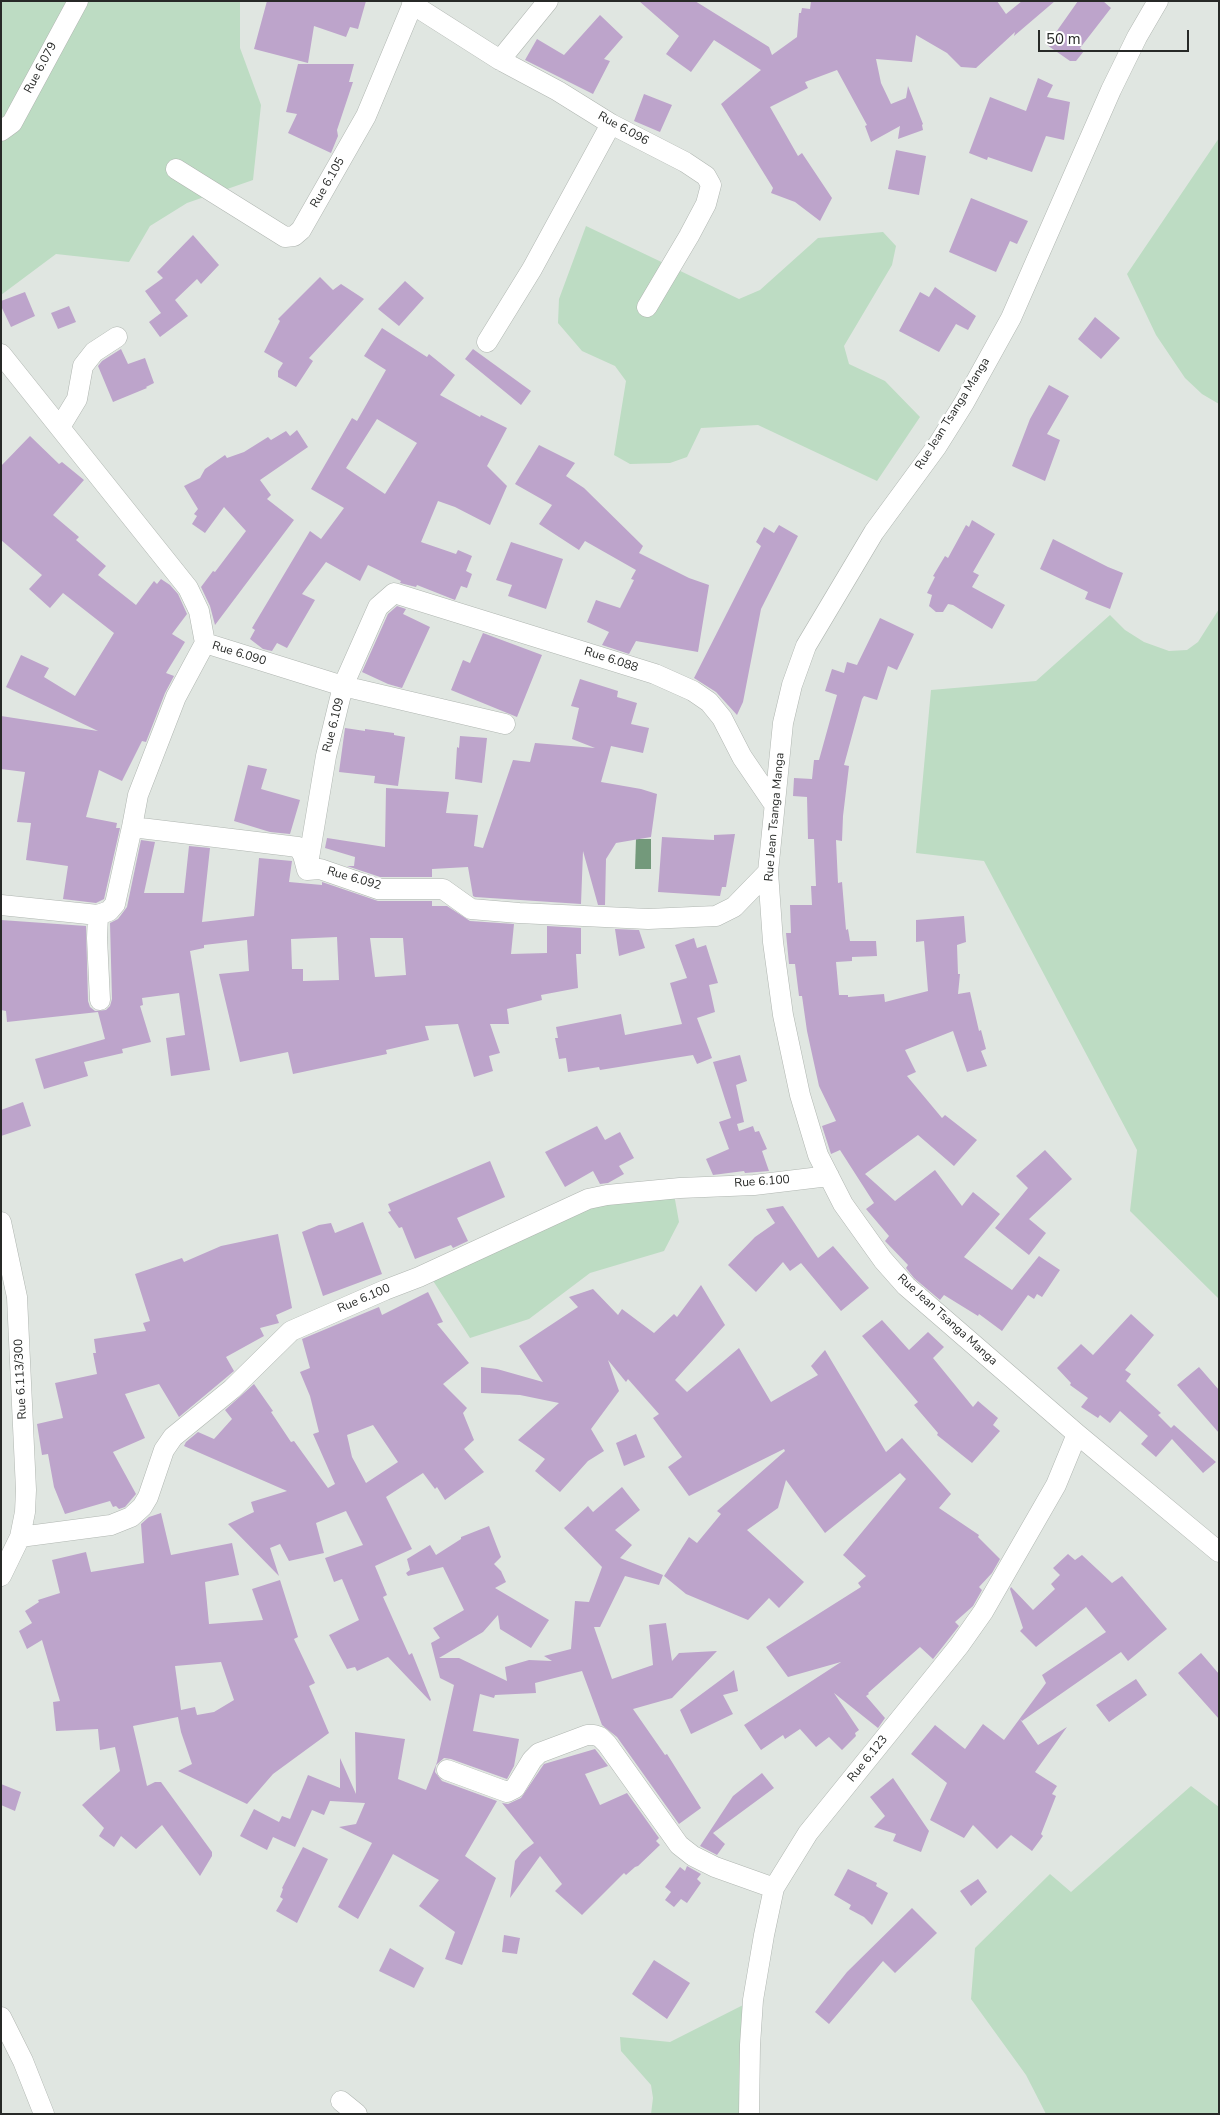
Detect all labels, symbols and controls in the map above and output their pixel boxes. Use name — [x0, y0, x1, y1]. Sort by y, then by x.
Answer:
scale bar — [1040, 20, 1191, 52]
text: 50 m — [1046, 29, 1081, 49]
street label: Rue 6.079 — [22, 40, 60, 96]
street label: Rue 6.096 — [595, 109, 651, 149]
street label: Rue 6.105 — [308, 155, 348, 211]
street label: Rue Jean Tsanga Manga — [913, 355, 993, 473]
street label: Rue 6.090 — [210, 639, 268, 669]
street label: Rue 6.088 — [582, 645, 640, 675]
street label: Rue 6.109 — [320, 696, 348, 754]
street label: Rue Jean Tsanga Manga — [762, 752, 788, 882]
street label: Rue 6.092 — [325, 864, 383, 894]
street label: Rue 6.100 — [734, 1173, 790, 1191]
street label: Rue Jean Tsanga Manga — [894, 1271, 1000, 1369]
street label: Rue 6.100 — [336, 1281, 392, 1317]
street label: Rue 6.113/300 — [12, 1338, 30, 1420]
street label: Rue 6.123 — [845, 1733, 891, 1785]

